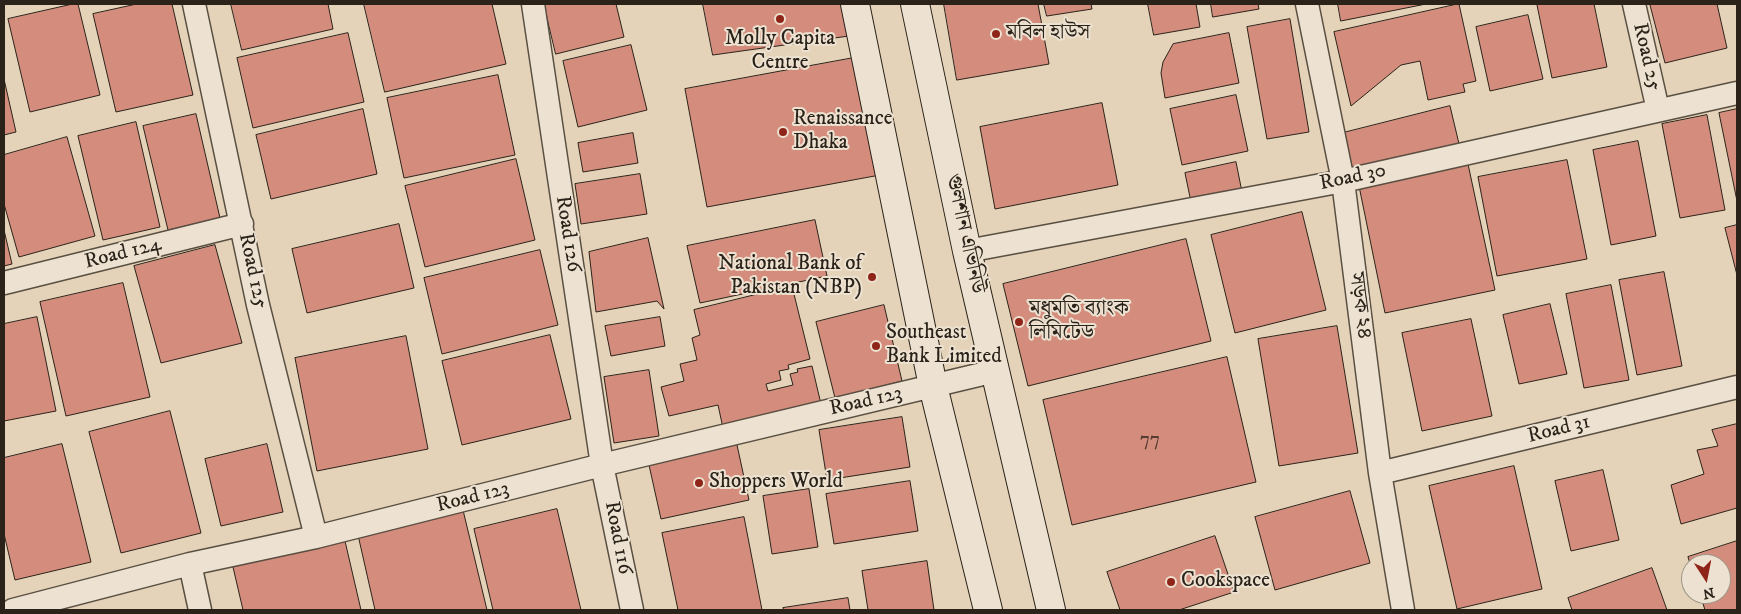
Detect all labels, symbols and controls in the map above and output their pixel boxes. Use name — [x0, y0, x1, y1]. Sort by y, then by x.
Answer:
marker: Molly Capita Centre — [774, 13, 786, 25]
place label: মবিল হাউস — [1006, 21, 1090, 47]
street label: Road 25 — [1626, 21, 1666, 93]
place label: Molly Capita Centre — [725, 27, 835, 77]
marker: মবিল হাউস — [990, 28, 1002, 40]
place label: Renaissance Dhaka — [793, 107, 892, 157]
marker: Renaissance Dhaka — [777, 126, 789, 138]
street label: Road 30 — [1318, 159, 1388, 197]
street label: গুলশান এভিনিউ — [939, 172, 989, 296]
street label: Road 126 — [549, 194, 585, 274]
street label: Road 125 — [232, 231, 272, 311]
street label: Road 124 — [82, 232, 164, 276]
place label: National Bank of Pakistan (NBP) — [718, 252, 862, 302]
marker: National Bank of Pakistan (NBP) — [866, 271, 878, 283]
street label: সড়ক ২৪ — [1342, 271, 1376, 341]
place label: মধুমতি ব্যাংক লিমিটেড — [1029, 297, 1129, 347]
marker: মধুমতি ব্যাংক লিমিটেড — [1013, 316, 1025, 328]
place label: Southeast Bank Limited — [886, 321, 1002, 371]
marker: Southeast Bank Limited — [870, 340, 882, 352]
street label: Road 123 — [827, 381, 905, 423]
street label: Road 31 — [1525, 410, 1593, 450]
house number: 77 — [1140, 430, 1160, 452]
place label: Shoppers World — [709, 470, 843, 496]
street label: Road 123 — [434, 477, 512, 519]
marker: Shoppers World — [693, 477, 705, 489]
street label: Road 116 — [598, 499, 636, 577]
north arrow — [1681, 554, 1731, 604]
place label: Cookspace — [1181, 569, 1270, 595]
marker: Cookspace — [1165, 576, 1177, 588]
text: N — [1701, 583, 1716, 603]

